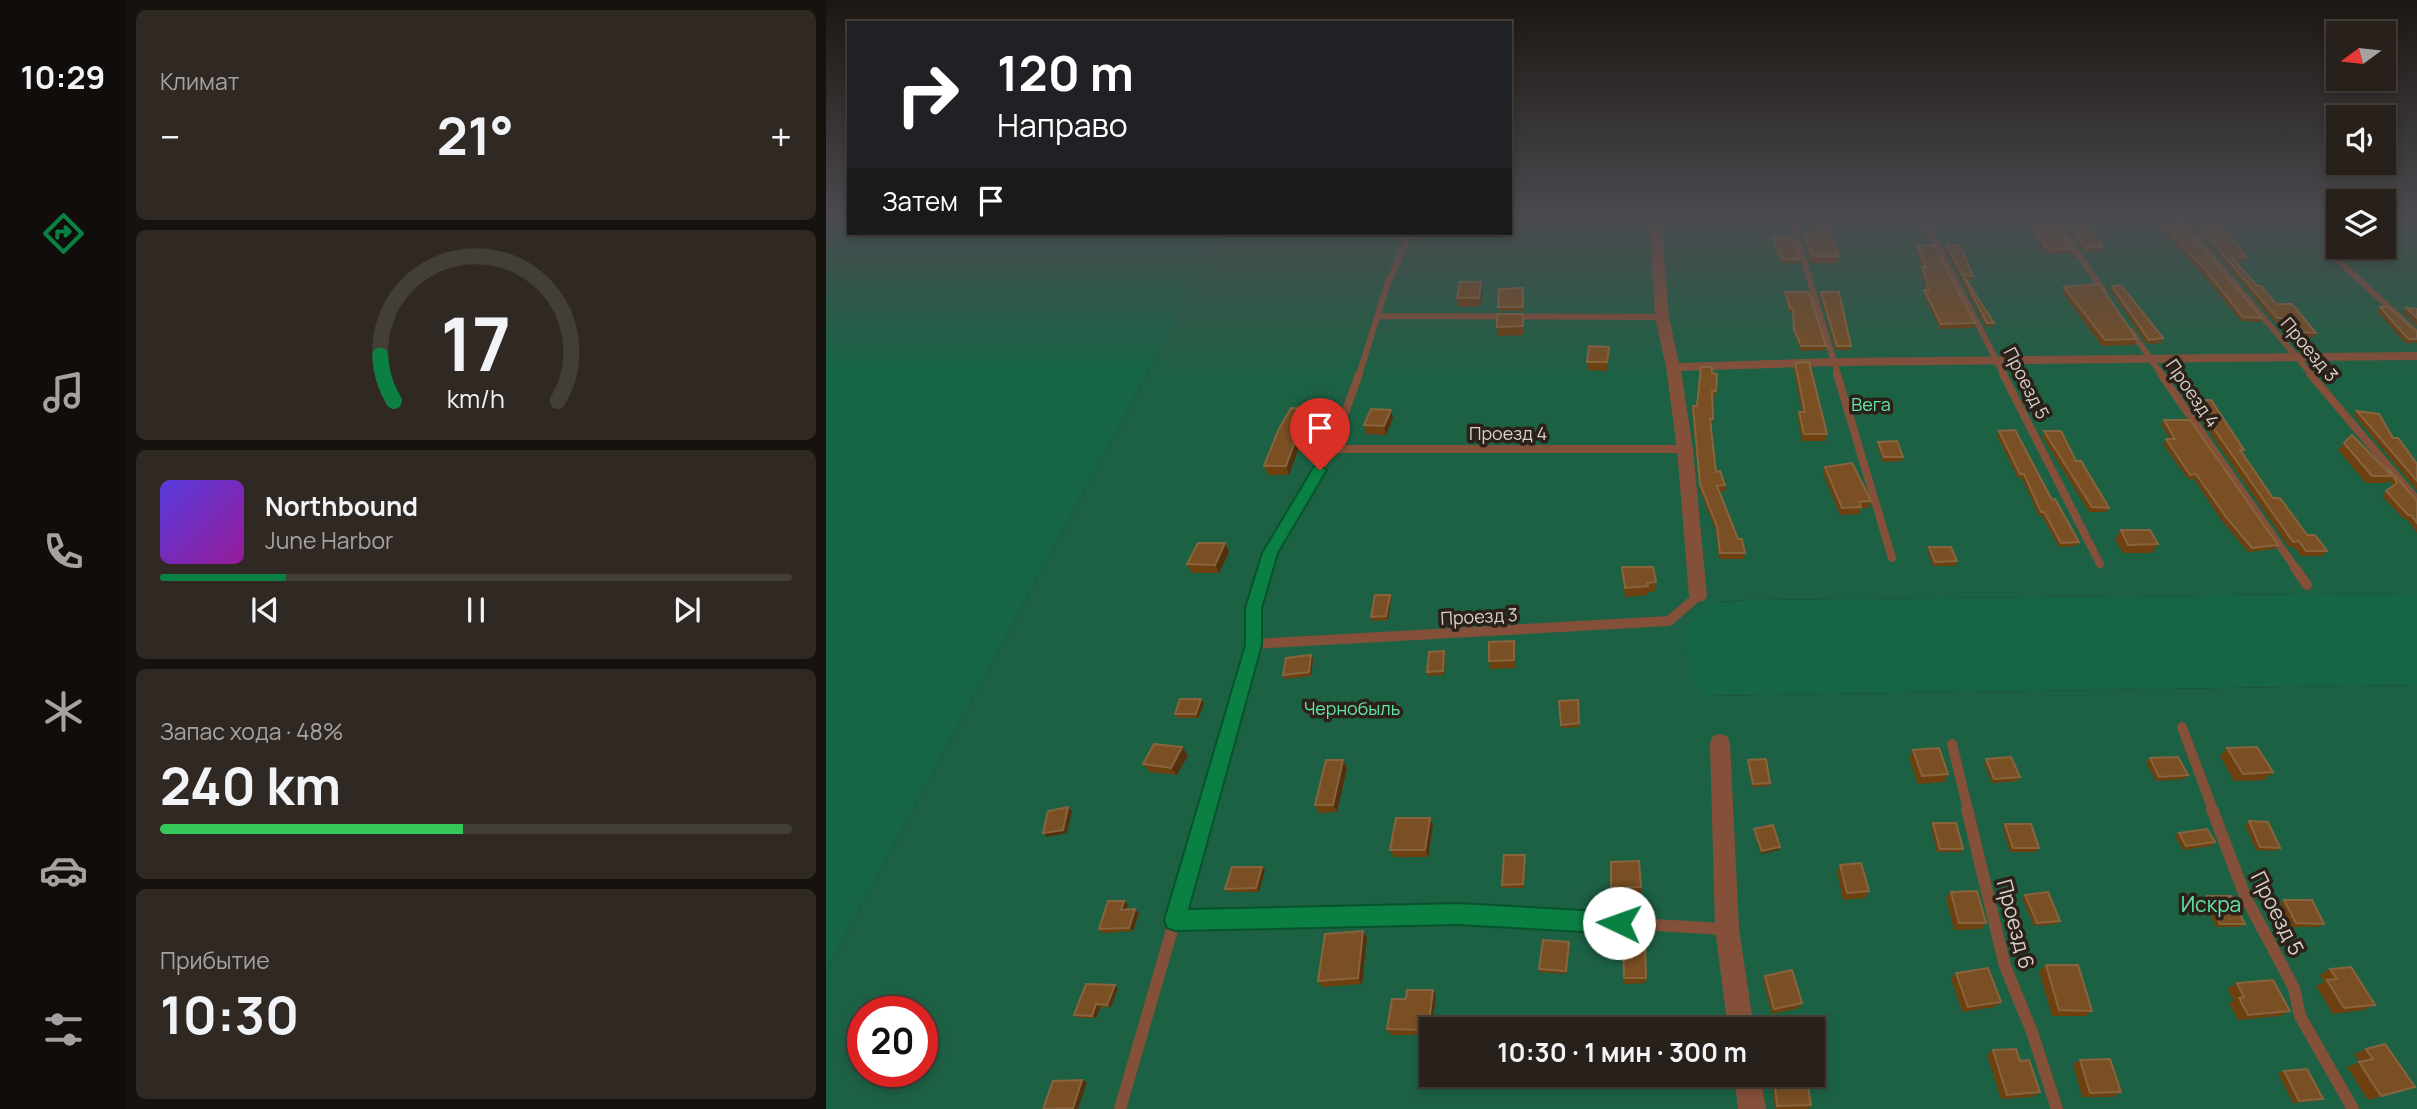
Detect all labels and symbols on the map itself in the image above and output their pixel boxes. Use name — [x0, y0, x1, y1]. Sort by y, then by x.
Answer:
north arrow — [2326, 21, 2396, 91]
street label: Проезд 3 — [2276, 312, 2344, 386]
street label: Проезд 5 — [1999, 343, 2055, 423]
street label: Проезд 4 — [2161, 354, 2225, 432]
park label: Вега — [1851, 392, 1891, 416]
pin — [1290, 398, 1350, 470]
street label: Проезд 4 — [1469, 421, 1547, 445]
street label: Проезд 3 — [1440, 602, 1518, 630]
park label: Чернобыль — [1304, 696, 1400, 720]
street label: Проезд 5 — [2245, 866, 2311, 960]
street label: Проезд 6 — [1991, 876, 2041, 972]
position arrow — [1582, 886, 1656, 960]
park label: Искра — [2181, 890, 2241, 918]
speed limit sign: 20 — [847, 996, 938, 1087]

